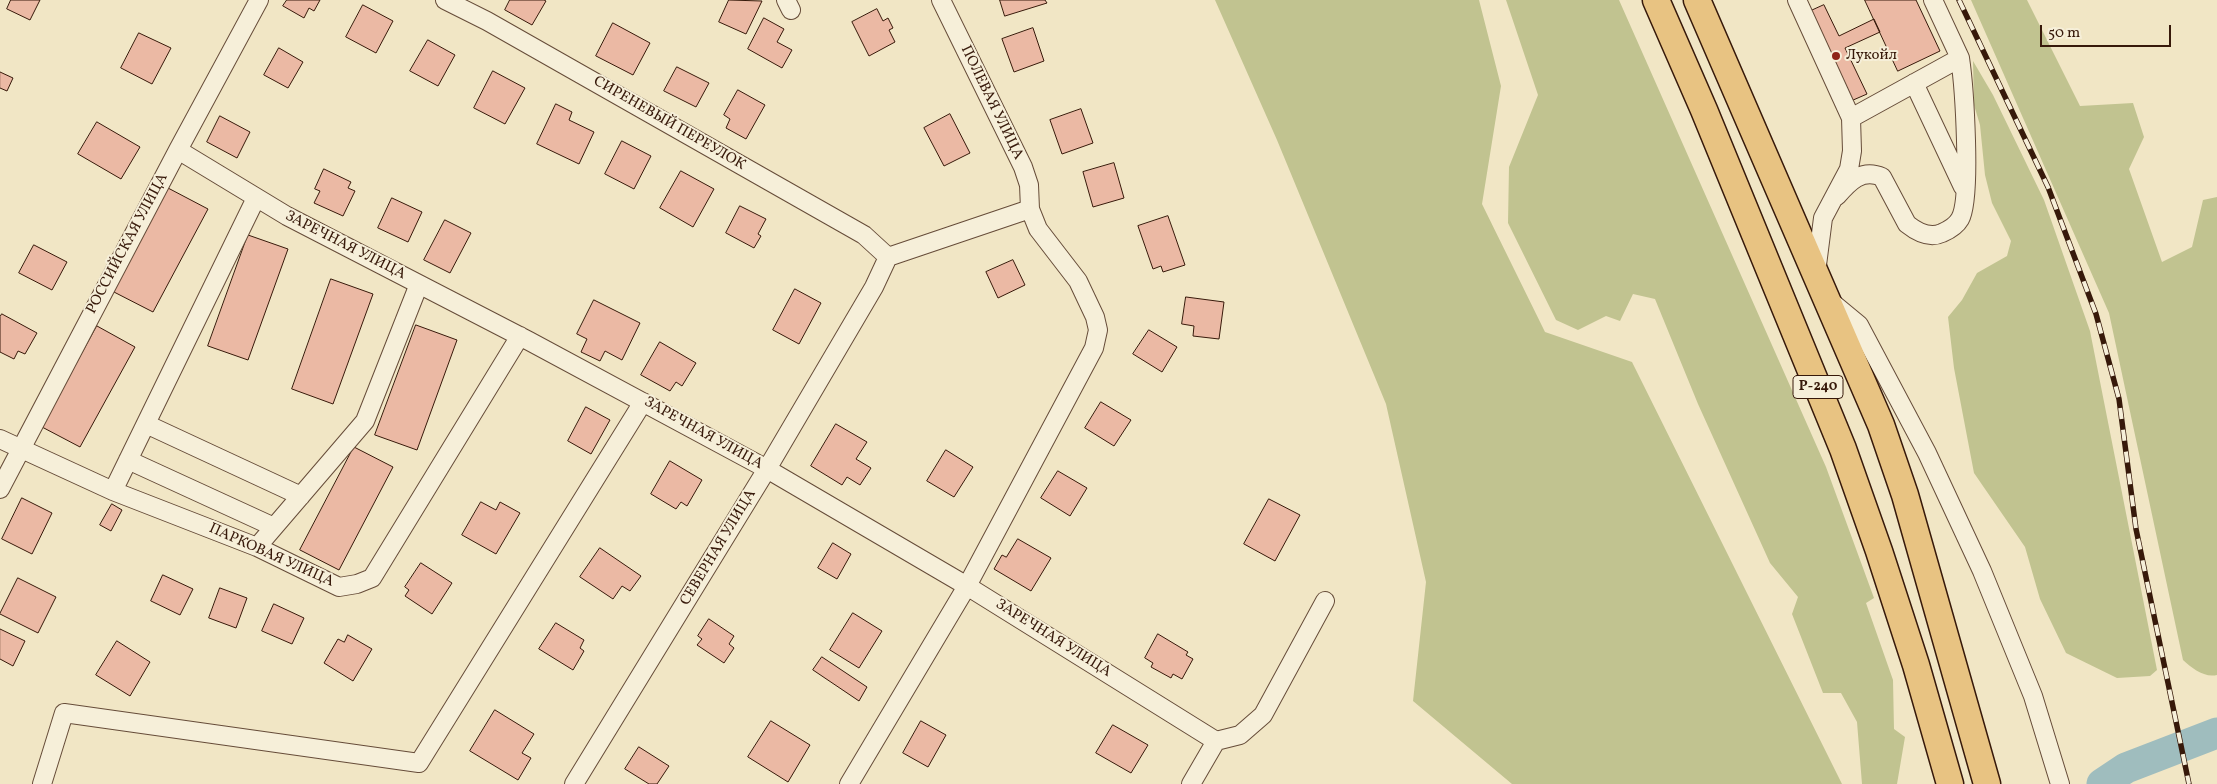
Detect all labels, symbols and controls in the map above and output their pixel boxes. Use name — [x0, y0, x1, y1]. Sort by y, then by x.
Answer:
scale bar — [2042, 15, 2173, 47]
text: 50 m — [2048, 23, 2080, 44]
street label: ПОЛЕВАЯ УЛИЦА — [956, 43, 1026, 163]
place label: Лукойл — [1846, 47, 1897, 65]
marker: Лукойл — [1830, 50, 1842, 62]
street label: СИРЕНЕВЫЙ ПЕРЕУЛОК — [590, 73, 748, 175]
street label: РОССИЙСКАЯ УЛИЦА — [83, 171, 173, 317]
street label: ЗАРЕЧНАЯ УЛИЦА — [282, 208, 408, 284]
road number: Р-240 — [1793, 376, 1843, 398]
street label: ЗАРЕЧНАЯ УЛИЦА — [640, 394, 766, 474]
street label: СЕВЕРНАЯ УЛИЦА — [677, 487, 761, 609]
street label: ПАРКОВАЯ УЛИЦА — [206, 520, 336, 592]
street label: ЗАРЕЧНАЯ УЛИЦА — [992, 596, 1114, 682]

